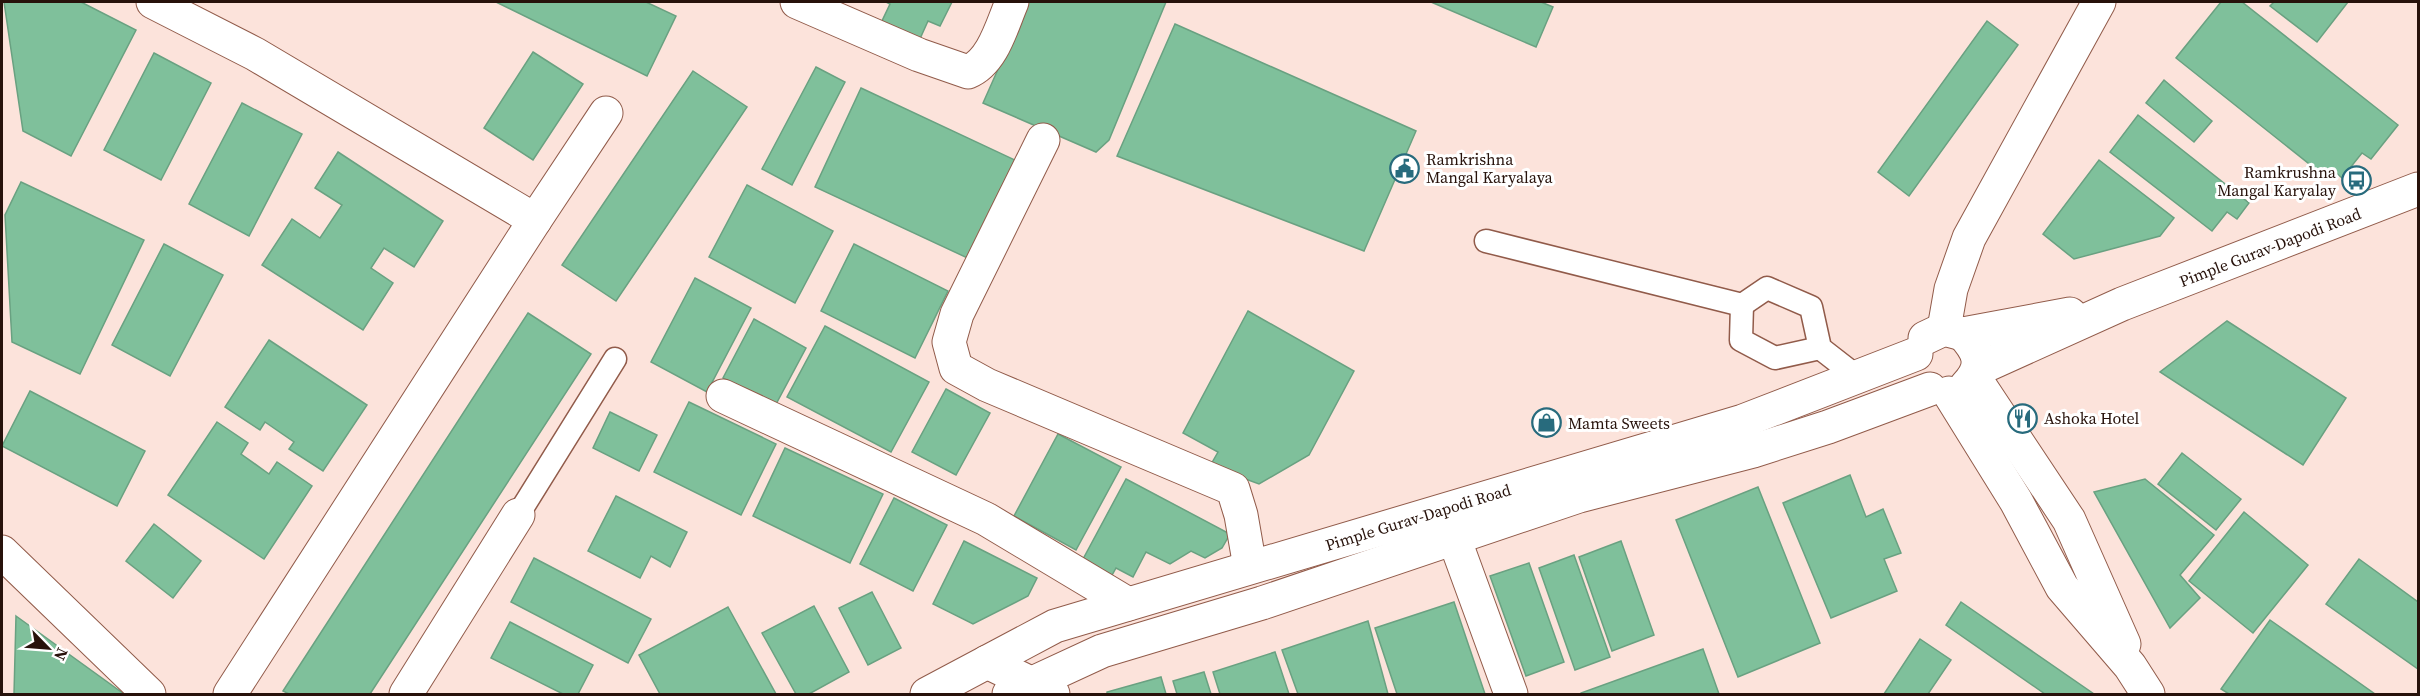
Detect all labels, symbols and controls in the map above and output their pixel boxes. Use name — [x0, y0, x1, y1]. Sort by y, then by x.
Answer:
place label: Ramkrishna Mangal Karyalaya — [1426, 148, 1554, 188]
public building icon: Ramkrishna Mangal Karyalaya — [1389, 152, 1421, 184]
place label: Ramkrushna Mangal Karyalay — [2217, 161, 2337, 201]
bus stop icon: Ramkrushna Mangal Karyalay — [2341, 165, 2373, 197]
street label: Pimple Gurav-Dapodi Road — [2176, 202, 2364, 292]
restaurant icon: Ashoka Hotel — [2007, 402, 2039, 434]
shop icon: Mamta Sweets — [1531, 407, 1563, 439]
place label: Ashoka Hotel — [2044, 407, 2139, 429]
place label: Mamta Sweets — [1568, 412, 1670, 434]
street label: Pimple Gurav-Dapodi Road — [1322, 478, 1514, 556]
north arrow — [18, 618, 78, 678]
text: N — [49, 644, 74, 665]

